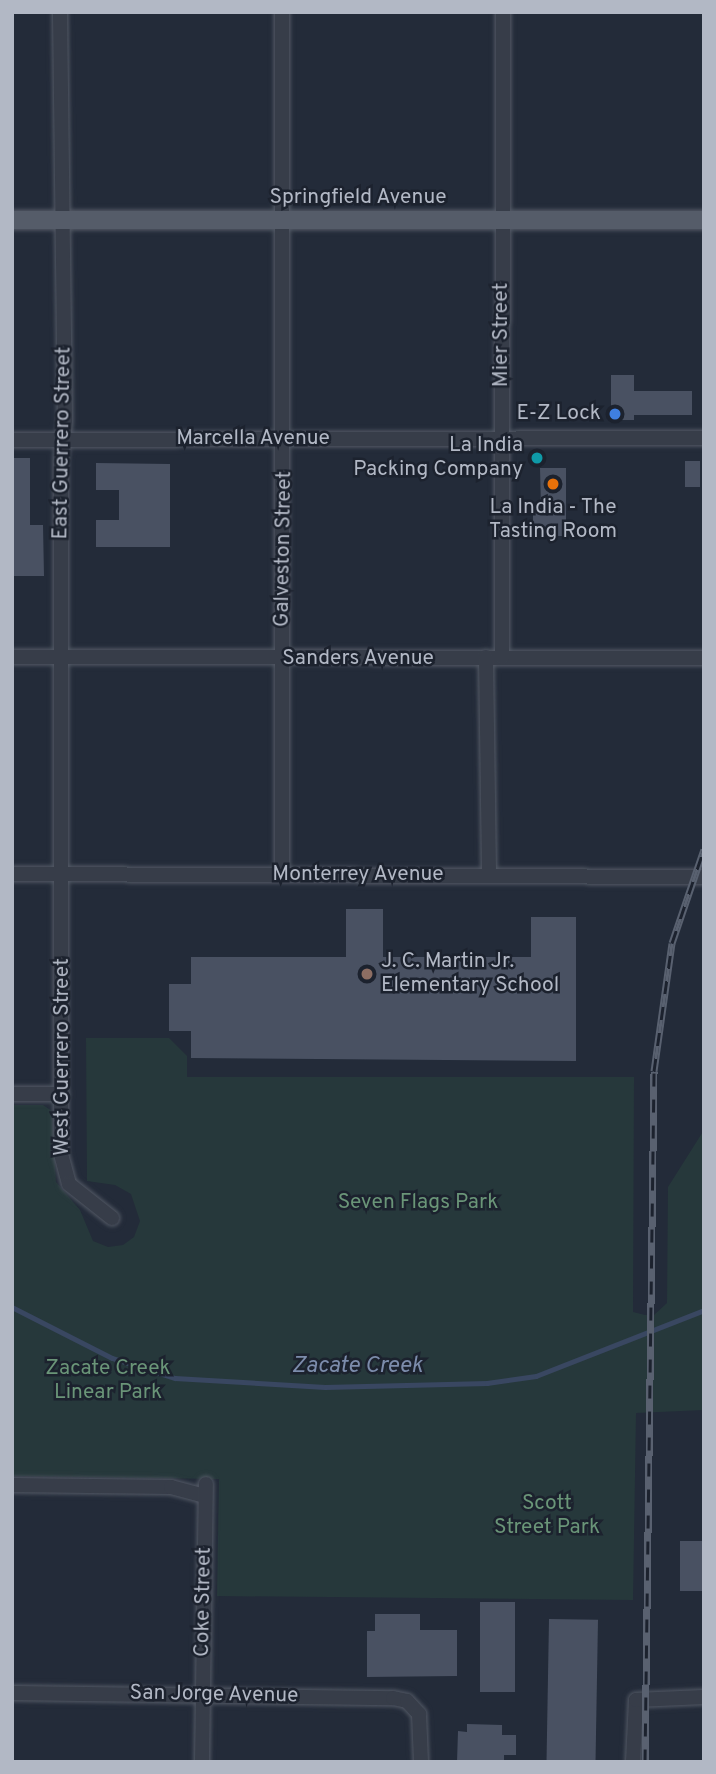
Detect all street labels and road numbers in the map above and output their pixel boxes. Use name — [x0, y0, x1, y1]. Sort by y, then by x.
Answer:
street label: Springfield Avenue — [269, 185, 447, 211]
street label: Mier Street — [489, 283, 515, 387]
street label: East Guerrero Street — [49, 346, 77, 540]
street label: Marcella Avenue — [176, 426, 330, 452]
street label: Galveston Street — [270, 471, 298, 627]
street label: Sanders Avenue — [282, 646, 434, 672]
street label: Monterrey Avenue — [272, 862, 444, 888]
street label: West Guerrero Street — [50, 958, 76, 1156]
street label: Coke Street — [190, 1547, 218, 1657]
street label: San Jorge Avenue — [129, 1681, 299, 1709]

